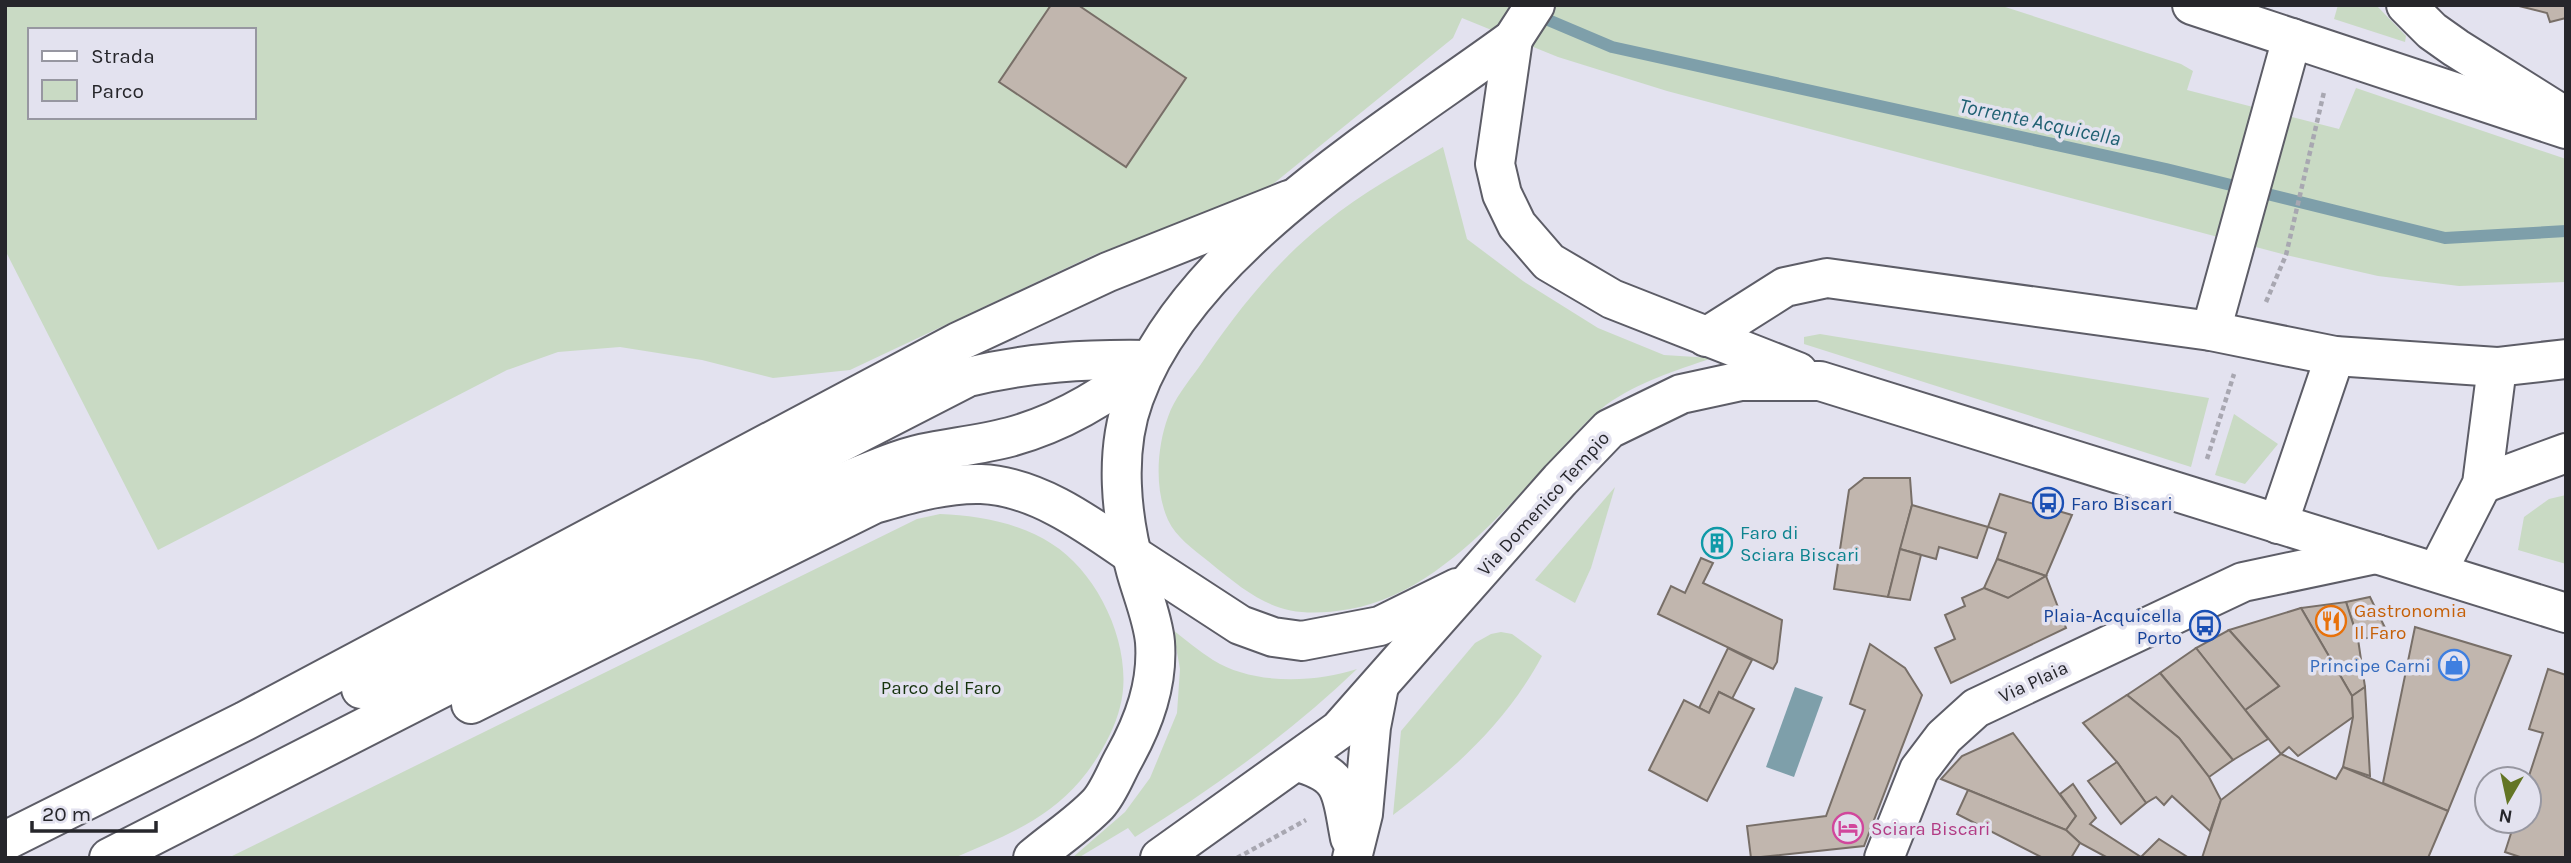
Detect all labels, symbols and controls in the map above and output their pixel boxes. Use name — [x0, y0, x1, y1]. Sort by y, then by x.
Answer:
legend — [28, 28, 256, 119]
text: Strada — [91, 44, 155, 68]
text: Parco — [91, 79, 144, 103]
water label: Torrente Acquicella — [1957, 93, 2123, 151]
street label: Via Domenico Tempio — [1473, 427, 1614, 580]
bus stop icon: Faro Biscari — [2031, 486, 2065, 520]
place label: Faro Biscari — [2071, 493, 2173, 515]
place label: Faro di Sciara Biscari — [1740, 522, 1860, 566]
building icon: Faro di Sciara Biscari — [1700, 526, 1734, 560]
place label: Gastronomia Il Faro — [2354, 600, 2467, 644]
restaurant icon: Gastronomia Il Faro — [2314, 604, 2348, 638]
place label: Plaia-Acquicella Porto — [2043, 605, 2182, 649]
bus stop icon: Plaia-Acquicella Porto — [2188, 609, 2222, 643]
shop icon: Principe Carni — [2437, 648, 2471, 682]
place label: Principe Carni — [2310, 655, 2431, 677]
street label: Via Plaia — [1995, 656, 2071, 707]
park label: Parco del Faro — [881, 677, 1001, 699]
north arrow — [2473, 765, 2543, 835]
scale bar — [32, 790, 156, 834]
text: 20 m — [42, 802, 91, 826]
text: N — [2497, 804, 2514, 828]
hotel icon: Sciara Biscari — [1831, 811, 1865, 845]
place label: Sciara Biscari — [1871, 818, 1991, 840]

